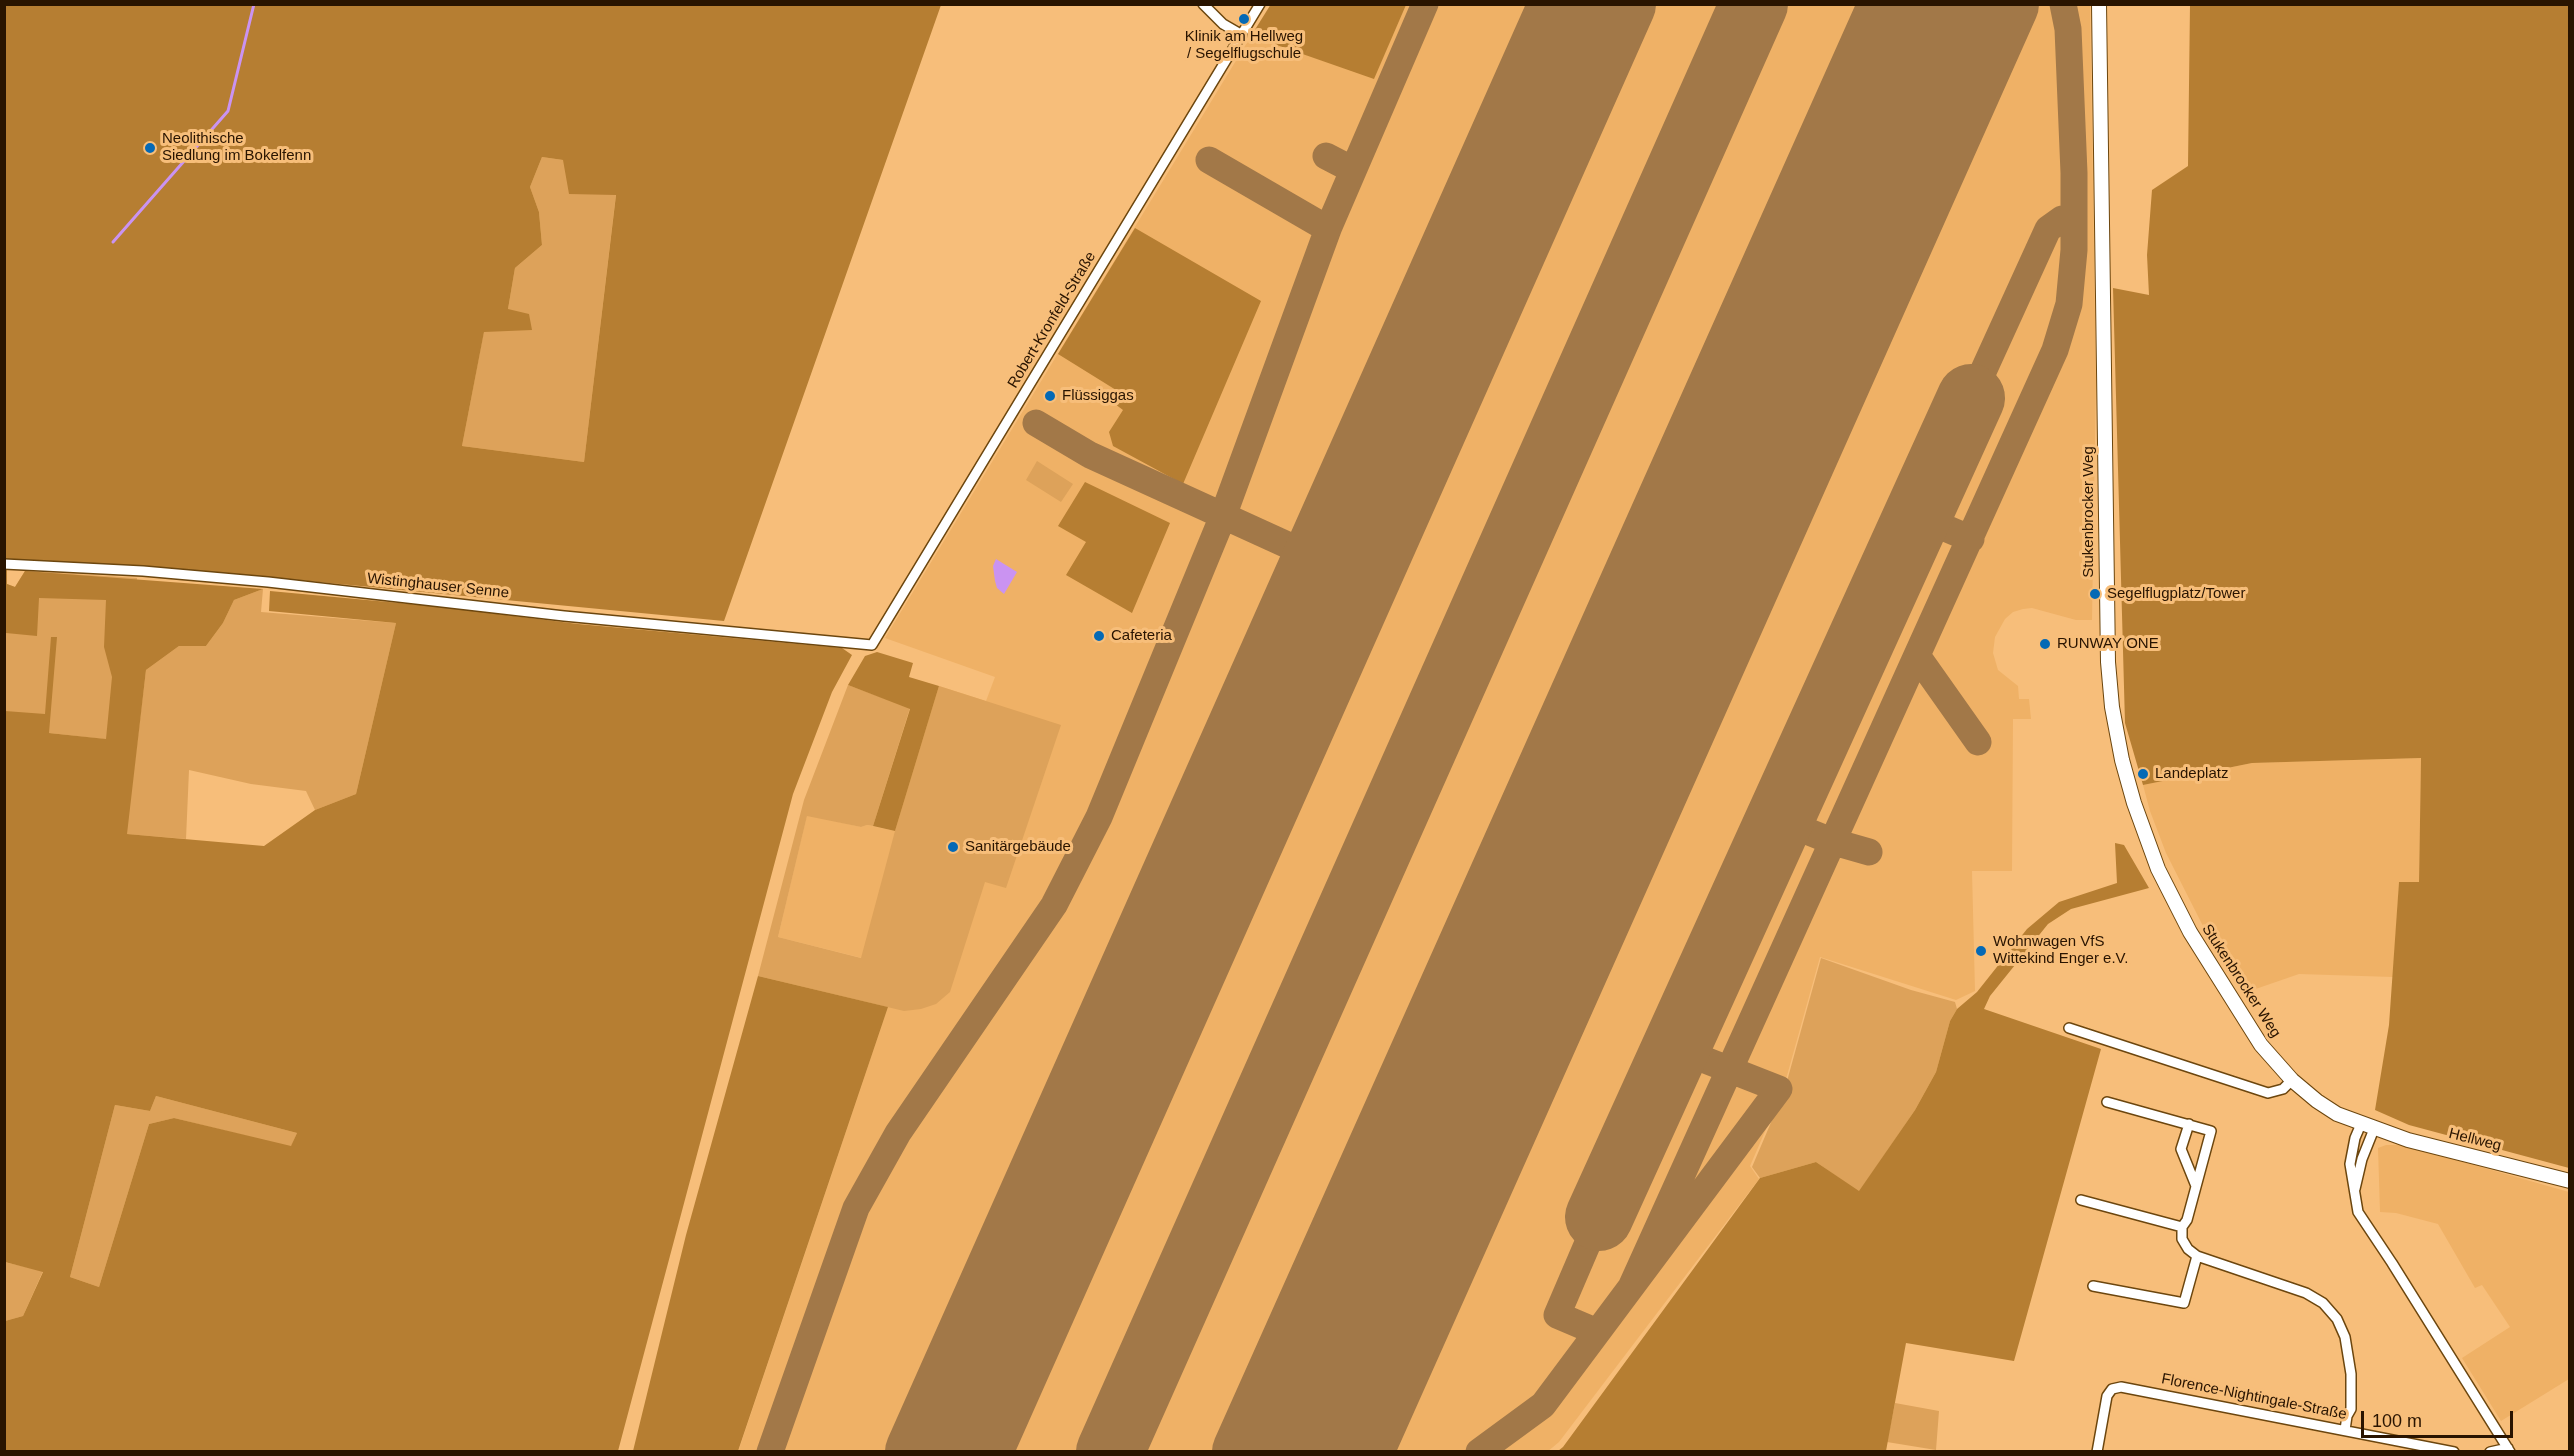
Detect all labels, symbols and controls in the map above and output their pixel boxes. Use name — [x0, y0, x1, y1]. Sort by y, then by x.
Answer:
marker: Klinik am Hellweg / Segelflugschule — [1237, 12, 1251, 26]
place label: Klinik am Hellweg / Segelflugschule — [1185, 28, 1303, 63]
place label: Neolithische Siedlung im Bokelfenn — [162, 130, 311, 165]
marker: Neolithische Siedlung im Bokelfenn — [143, 141, 157, 155]
street label: Robert-Kronfeld-Straße — [1004, 249, 1100, 391]
place label: Flüssiggas — [1062, 387, 1134, 405]
marker: Flüssiggas — [1043, 389, 1057, 403]
street label: Stukenbrocker Weg — [2080, 446, 2098, 578]
street label: Wistinghauser Senne — [366, 570, 510, 602]
place label: Segelflugplatz/Tower — [2107, 585, 2245, 603]
marker: Segelflugplatz/Tower — [2088, 587, 2102, 601]
place label: Cafeteria — [1111, 627, 1172, 645]
marker: Cafeteria — [1092, 629, 1106, 643]
place label: RUNWAY ONE — [2057, 635, 2159, 653]
marker: RUNWAY ONE — [2038, 637, 2052, 651]
place label: Landeplatz — [2155, 765, 2228, 783]
marker: Landeplatz — [2136, 767, 2150, 781]
place label: Sanitärgebäude — [965, 838, 1071, 856]
marker: Sanitärgebäude — [946, 840, 960, 854]
street label: Stukenbrocker Weg — [2198, 921, 2284, 1041]
place label: Wohnwagen VfS Wittekind Enger e.V. — [1993, 933, 2128, 968]
marker: Wohnwagen VfS Wittekind Enger e.V. — [1974, 944, 1988, 958]
street label: Hellweg — [2447, 1125, 2503, 1155]
street label: Florence-Nightingale-Straße — [2160, 1370, 2348, 1424]
scale bar — [2364, 1399, 2516, 1437]
text: 100 m — [2372, 1411, 2422, 1431]

